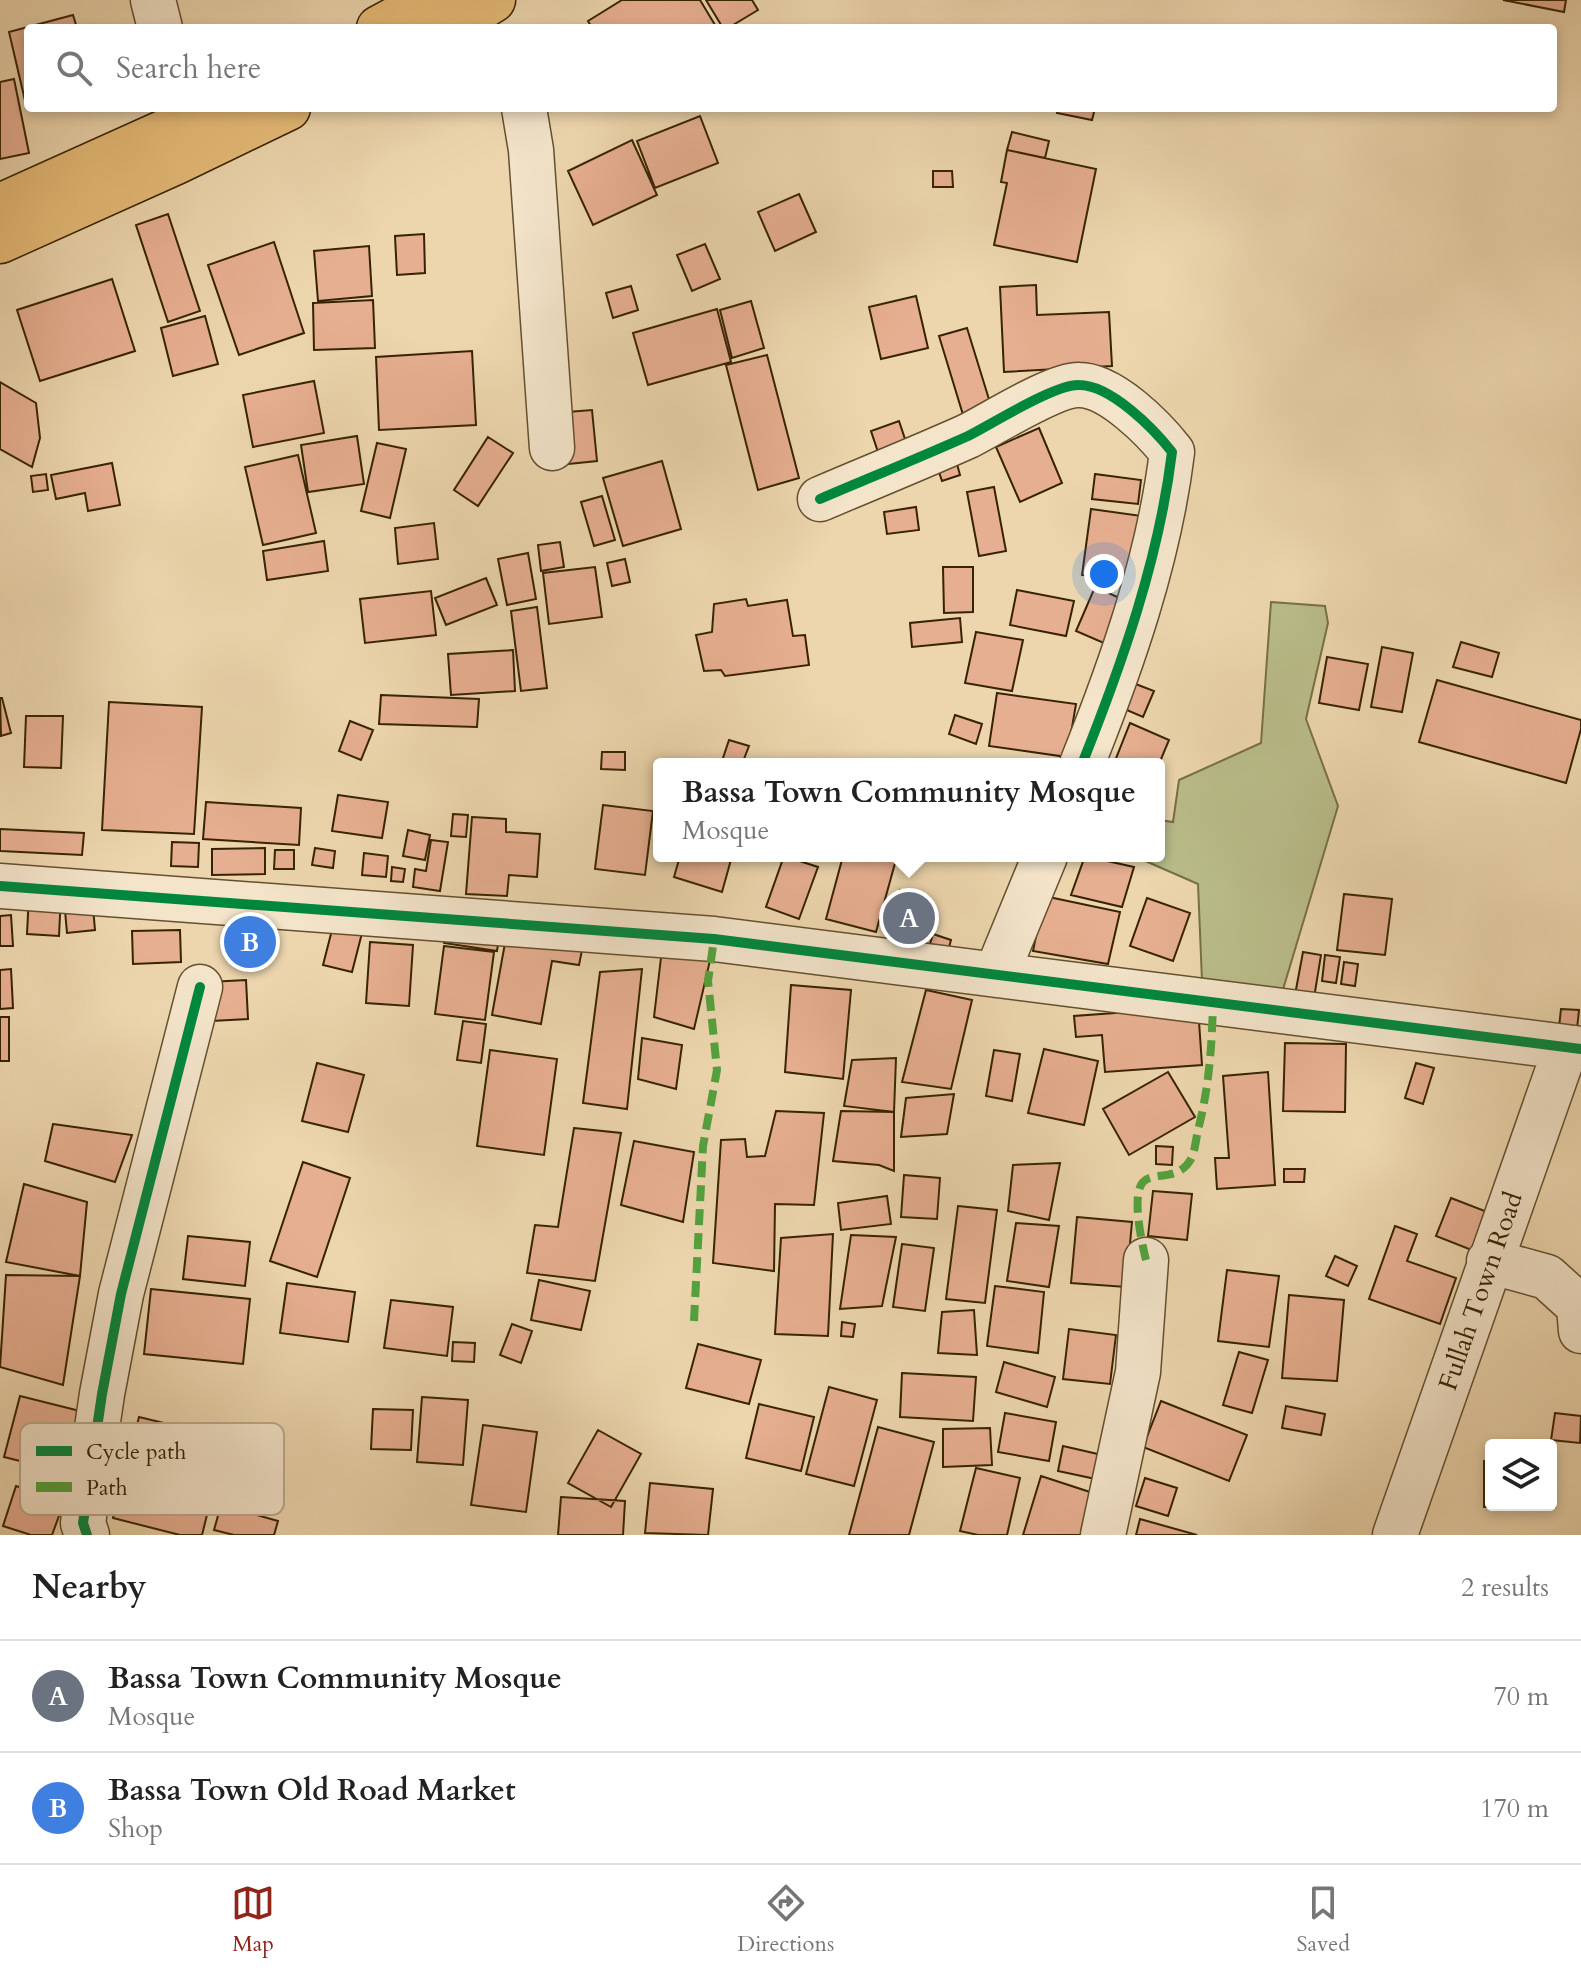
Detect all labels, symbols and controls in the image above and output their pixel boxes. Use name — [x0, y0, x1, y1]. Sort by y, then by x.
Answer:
search box — [24, 24, 1557, 112]
icon: search — [52, 46, 96, 90]
text: Search here — [116, 48, 261, 89]
your location — [1084, 554, 1124, 594]
popup — [653, 758, 1165, 862]
text: Bassa Town Community Mosque — [682, 772, 1136, 813]
text: Mosque — [682, 813, 769, 848]
pin: A — [883, 888, 935, 948]
pin: B — [224, 912, 276, 972]
street label: Fullah Town Road — [1430, 1187, 1531, 1395]
legend — [20, 1423, 284, 1515]
text: Cycle path — [86, 1437, 186, 1467]
map controls — [1485, 1439, 1557, 1511]
button: layers — [1485, 1439, 1557, 1511]
text: Path — [86, 1473, 128, 1503]
text: Nearby — [32, 1564, 147, 1610]
text: 2 results — [1461, 1570, 1549, 1605]
text: Bassa Town Community Mosque — [108, 1658, 562, 1699]
text: A — [48, 1679, 68, 1714]
text: 70 m — [1493, 1679, 1549, 1714]
text: Mosque — [108, 1699, 195, 1734]
text: Bassa Town Old Road Market — [108, 1770, 516, 1811]
text: B — [49, 1791, 67, 1826]
text: 170 m — [1480, 1791, 1549, 1826]
text: Shop — [108, 1811, 163, 1846]
tab: Map — [231, 1881, 275, 1959]
tab: Directions — [737, 1881, 834, 1959]
tab: Saved — [1297, 1881, 1350, 1959]

